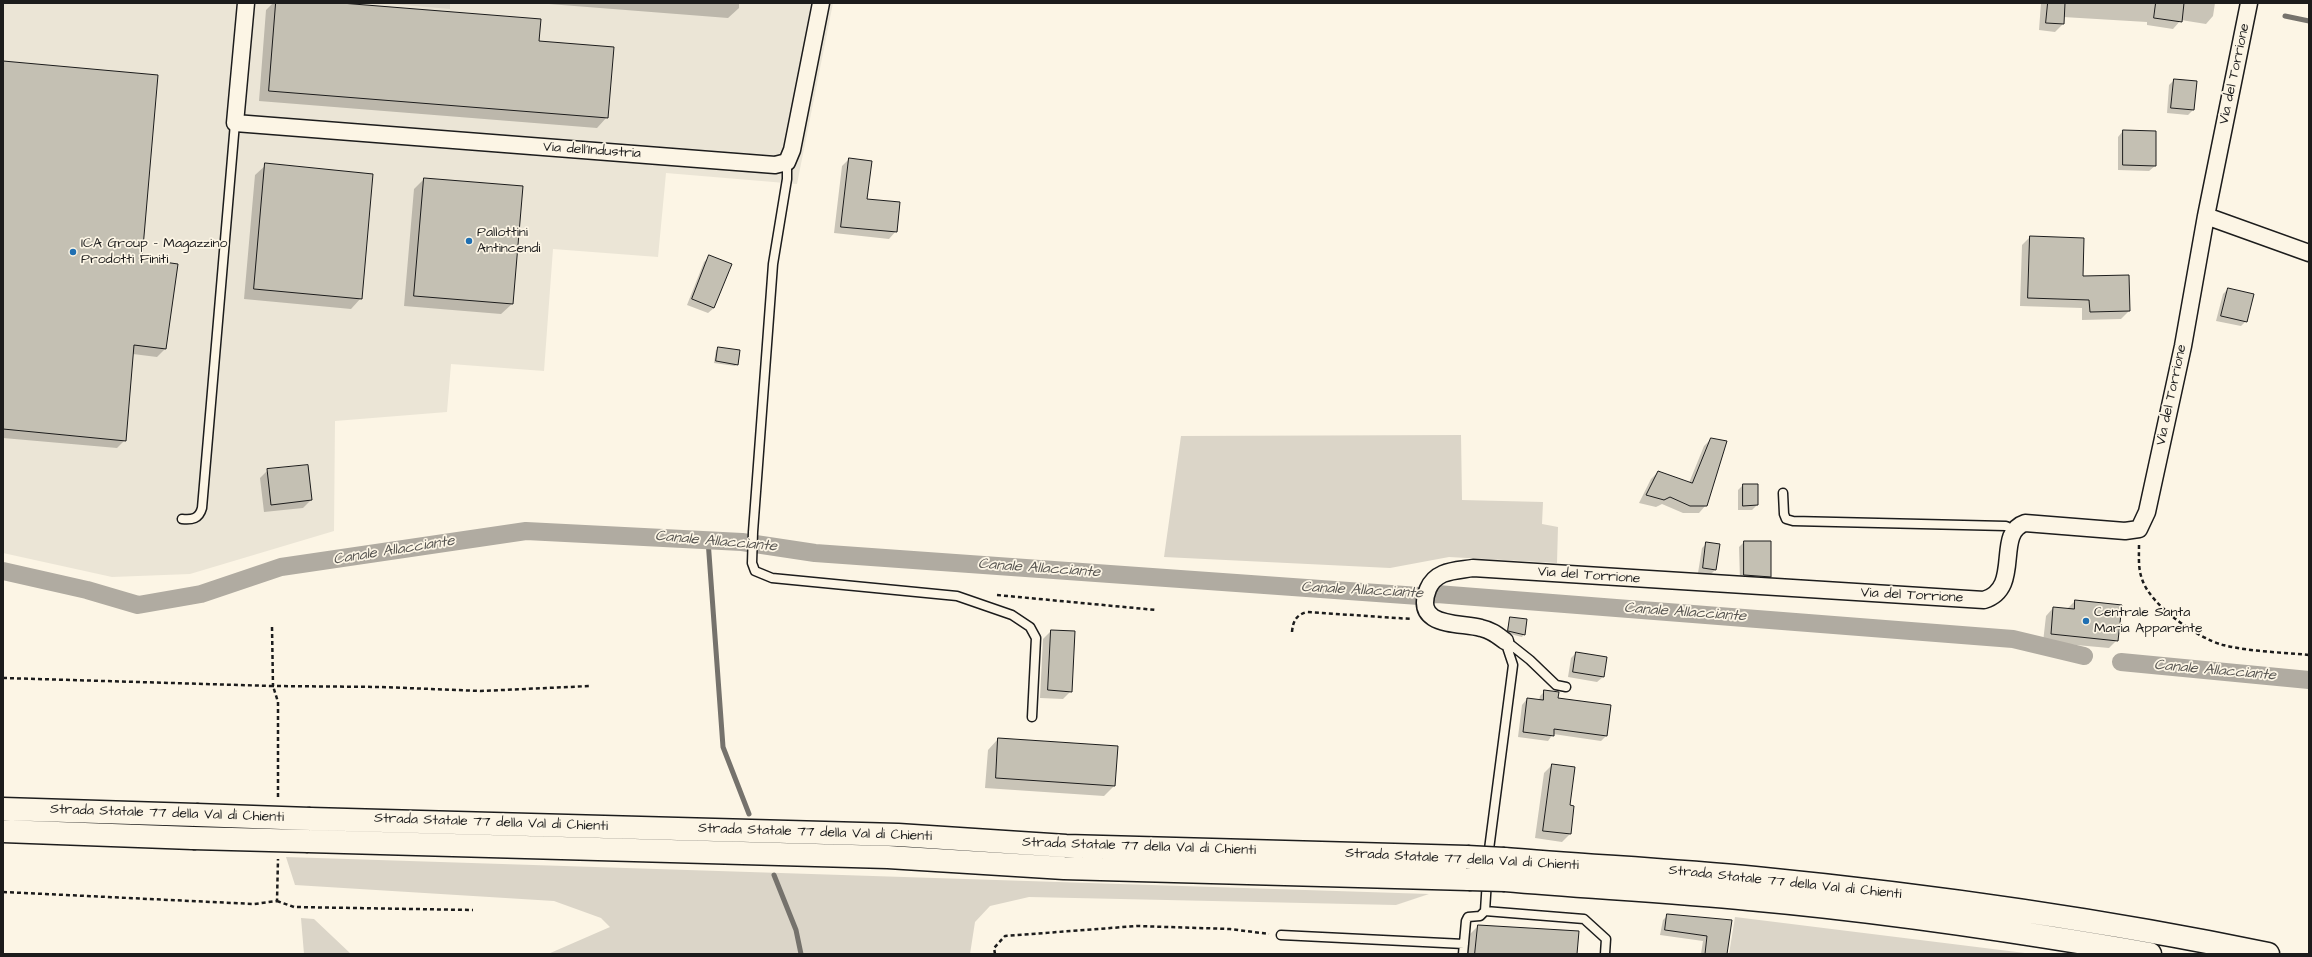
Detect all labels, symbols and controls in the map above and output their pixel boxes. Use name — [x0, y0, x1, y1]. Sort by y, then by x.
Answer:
street label: Via del Torrione — [2216, 22, 2254, 126]
street label: Via dell'Industria — [542, 139, 642, 163]
place label: Pallottini Antincendi — [477, 225, 540, 258]
place label: ICA Group - Magazzino Prodotti Finiti — [81, 236, 227, 268]
marker: Pallottini Antincendi — [464, 236, 474, 246]
marker: ICA Group - Magazzino Prodotti Finiti — [68, 247, 78, 257]
street label: Via del Torrione — [2153, 343, 2191, 447]
water label: Canale Allacciante — [654, 528, 778, 556]
water label: Canale Allacciante — [332, 533, 456, 569]
water label: Canale Allacciante — [977, 556, 1101, 582]
street label: Via del Torrione — [1537, 564, 1641, 588]
water label: Canale Allacciante — [1300, 579, 1424, 603]
street label: Via del Torrione — [1860, 585, 1964, 607]
water label: Canale Allacciante — [1623, 600, 1747, 626]
place label: Centrale Santa Maria Apparente — [2094, 605, 2202, 638]
marker: Centrale Santa Maria Apparente — [2081, 616, 2091, 626]
water label: Canale Allacciante — [2153, 657, 2277, 685]
street label: Strada Statale 77 della Val di Chienti — [50, 802, 284, 826]
street label: Strada Statale 77 della Val di Chienti — [374, 811, 608, 835]
street label: Strada Statale 77 della Val di Chienti — [698, 821, 932, 845]
street label: Strada Statale 77 della Val di Chienti — [1022, 835, 1256, 859]
street label: Strada Statale 77 della Val di Chienti — [1345, 845, 1579, 875]
street label: Strada Statale 77 della Val di Chienti — [1668, 862, 1902, 904]

